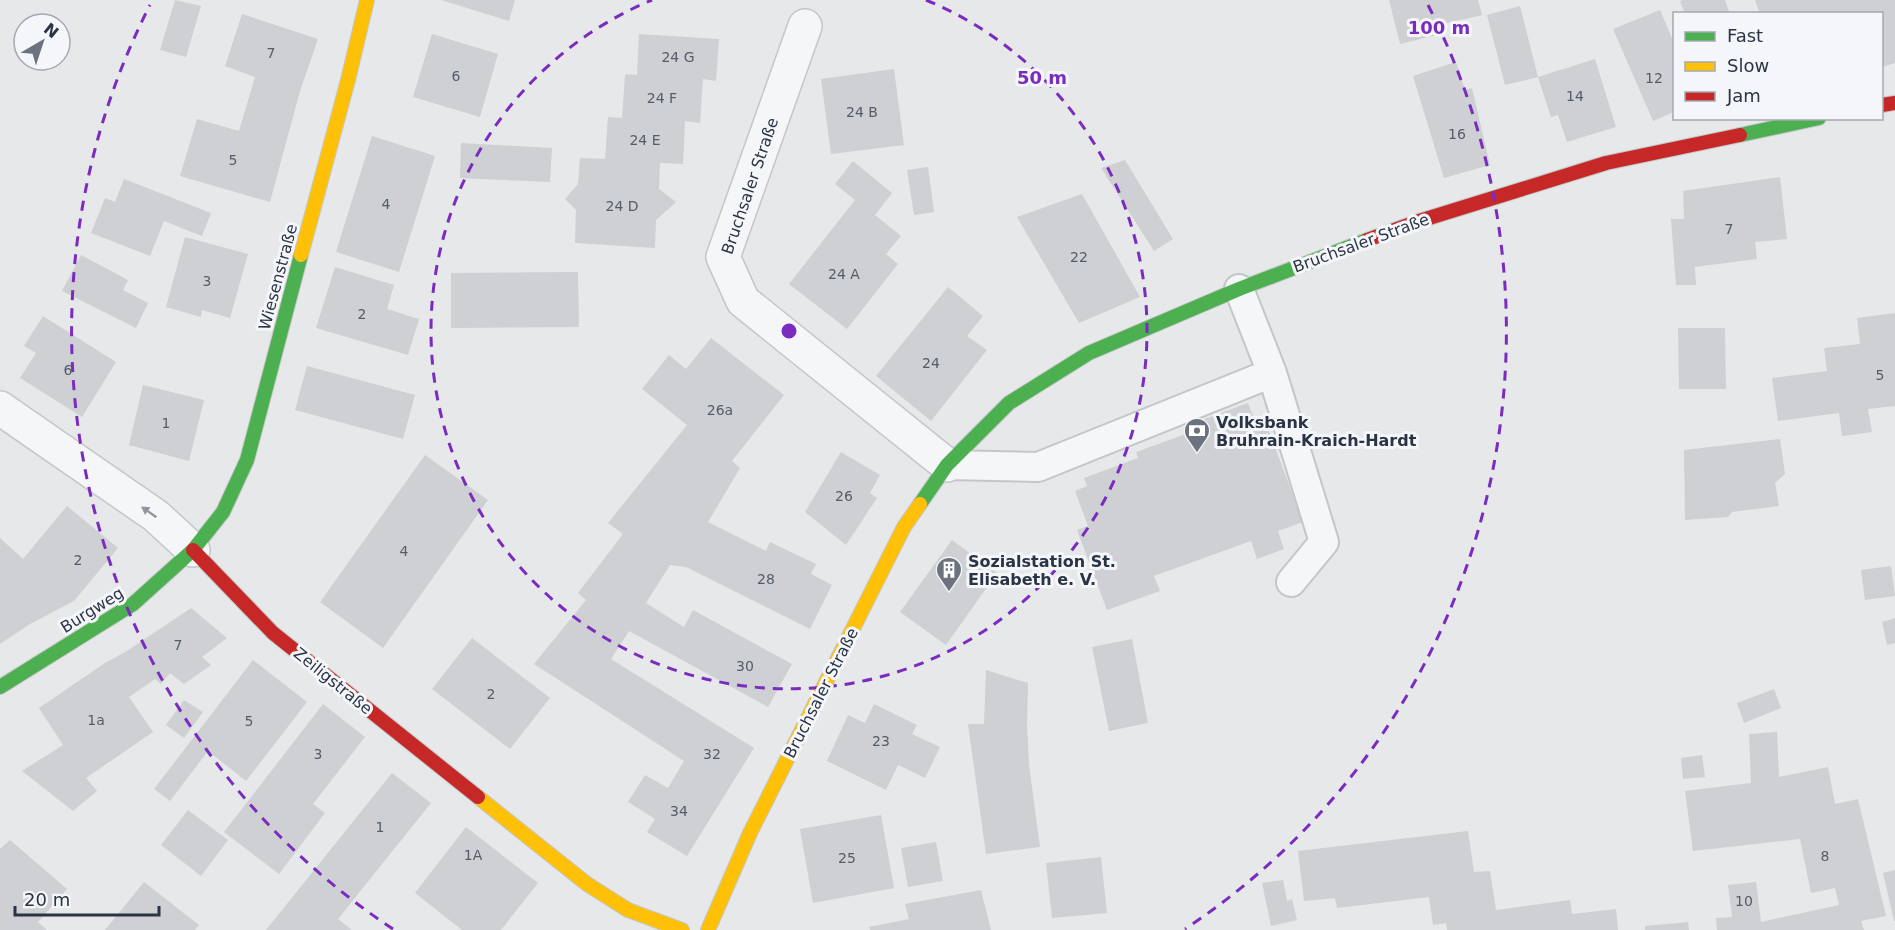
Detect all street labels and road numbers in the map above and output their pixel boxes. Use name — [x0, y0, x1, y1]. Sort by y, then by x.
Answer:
street label: Bruchsaler Straße — [718, 115, 782, 257]
street label: Bruchsaler Straße — [1290, 210, 1432, 276]
street label: Wiesenstraße — [255, 222, 301, 332]
street label: Burgweg — [57, 583, 127, 637]
street label: Bruchsaler Straße — [780, 625, 862, 761]
street label: Zeiligstraße — [290, 644, 376, 718]

